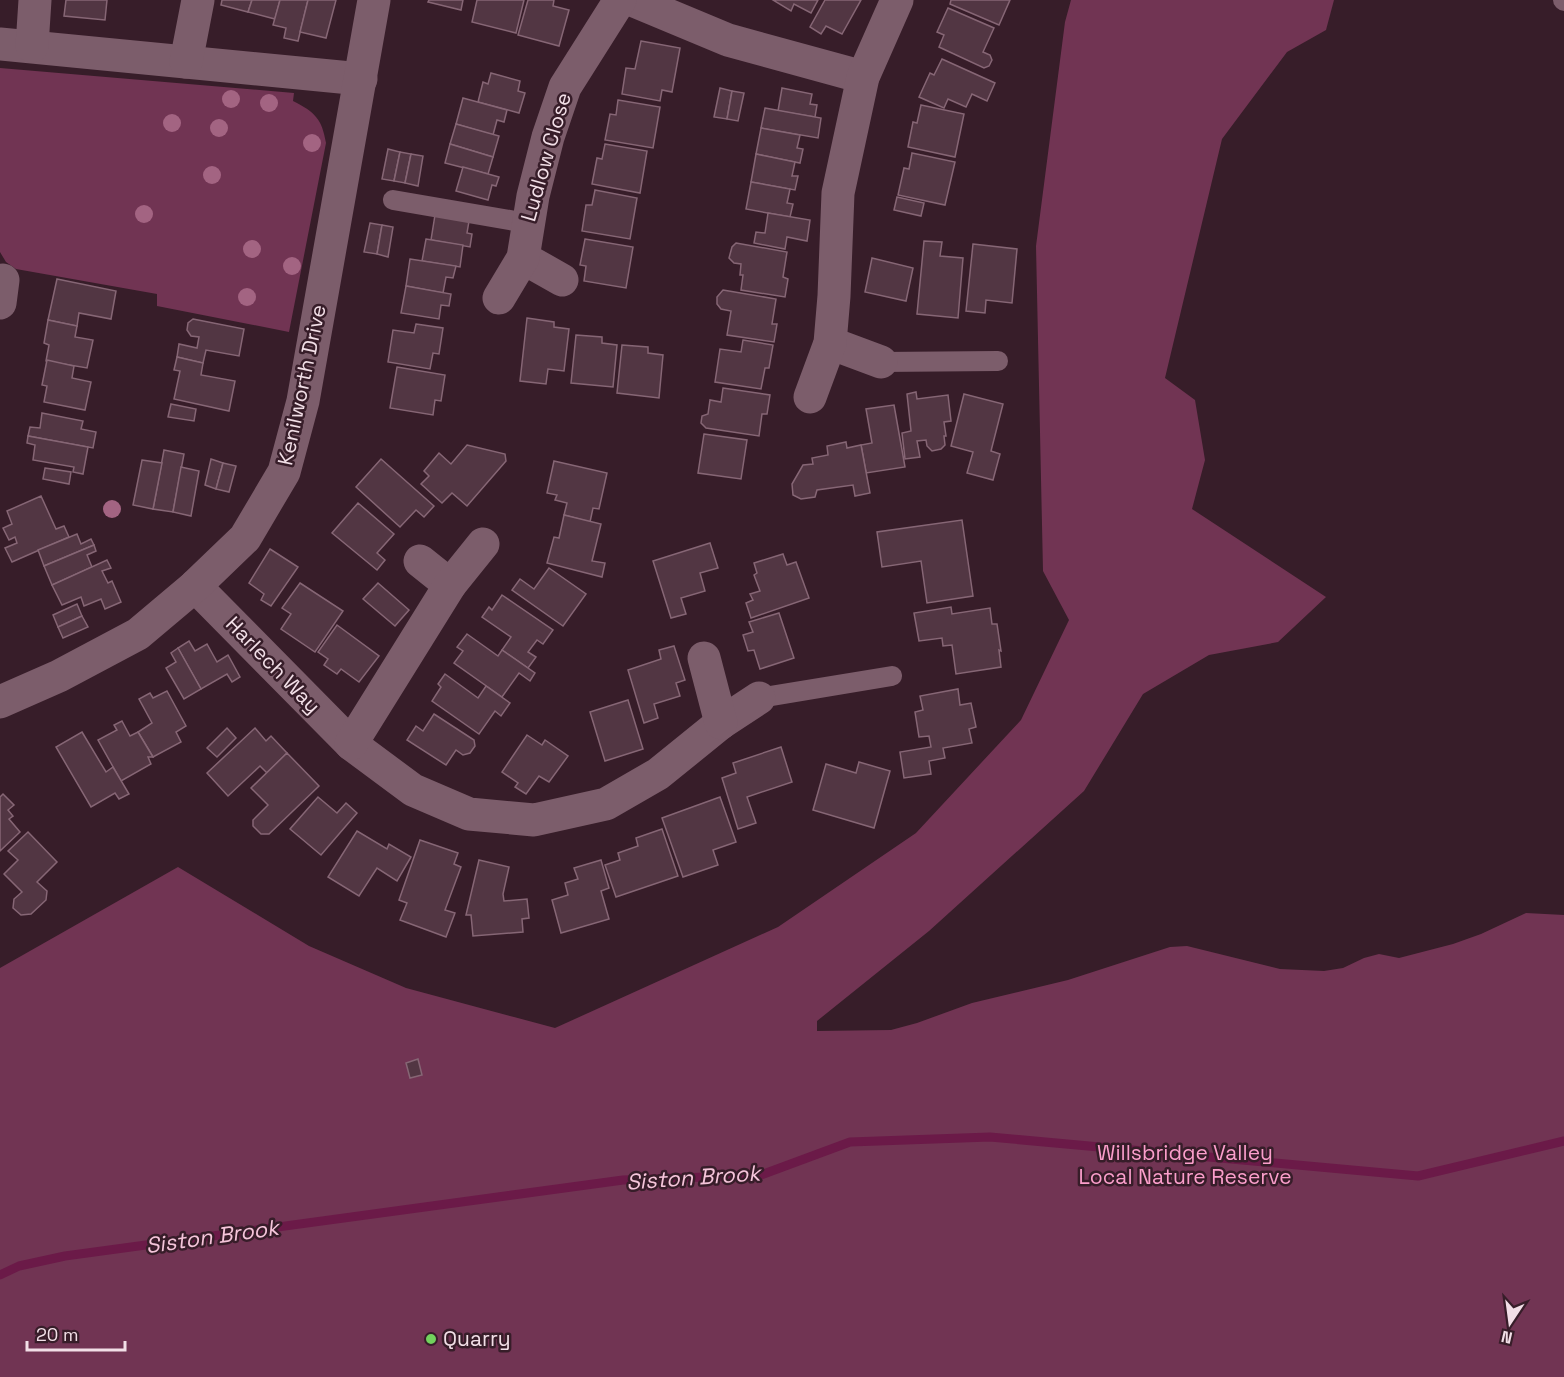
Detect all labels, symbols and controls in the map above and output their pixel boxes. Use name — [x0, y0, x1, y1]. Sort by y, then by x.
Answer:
street label: Ludlow Close — [514, 89, 577, 225]
street label: Kenilworth Drive — [271, 302, 332, 468]
street label: Harlech Way — [220, 610, 326, 719]
park label: Willsbridge Valley Local Nature Reserve — [1078, 1139, 1292, 1190]
water label: Siston Brook — [625, 1158, 763, 1196]
water label: Siston Brook — [144, 1213, 283, 1259]
north arrow — [1480, 1293, 1540, 1353]
scale bar — [27, 1314, 124, 1352]
text: 20 m — [36, 1323, 79, 1346]
place label: Quarry — [443, 1325, 511, 1352]
text: N — [1499, 1326, 1514, 1349]
marker: Quarry — [424, 1332, 438, 1346]

